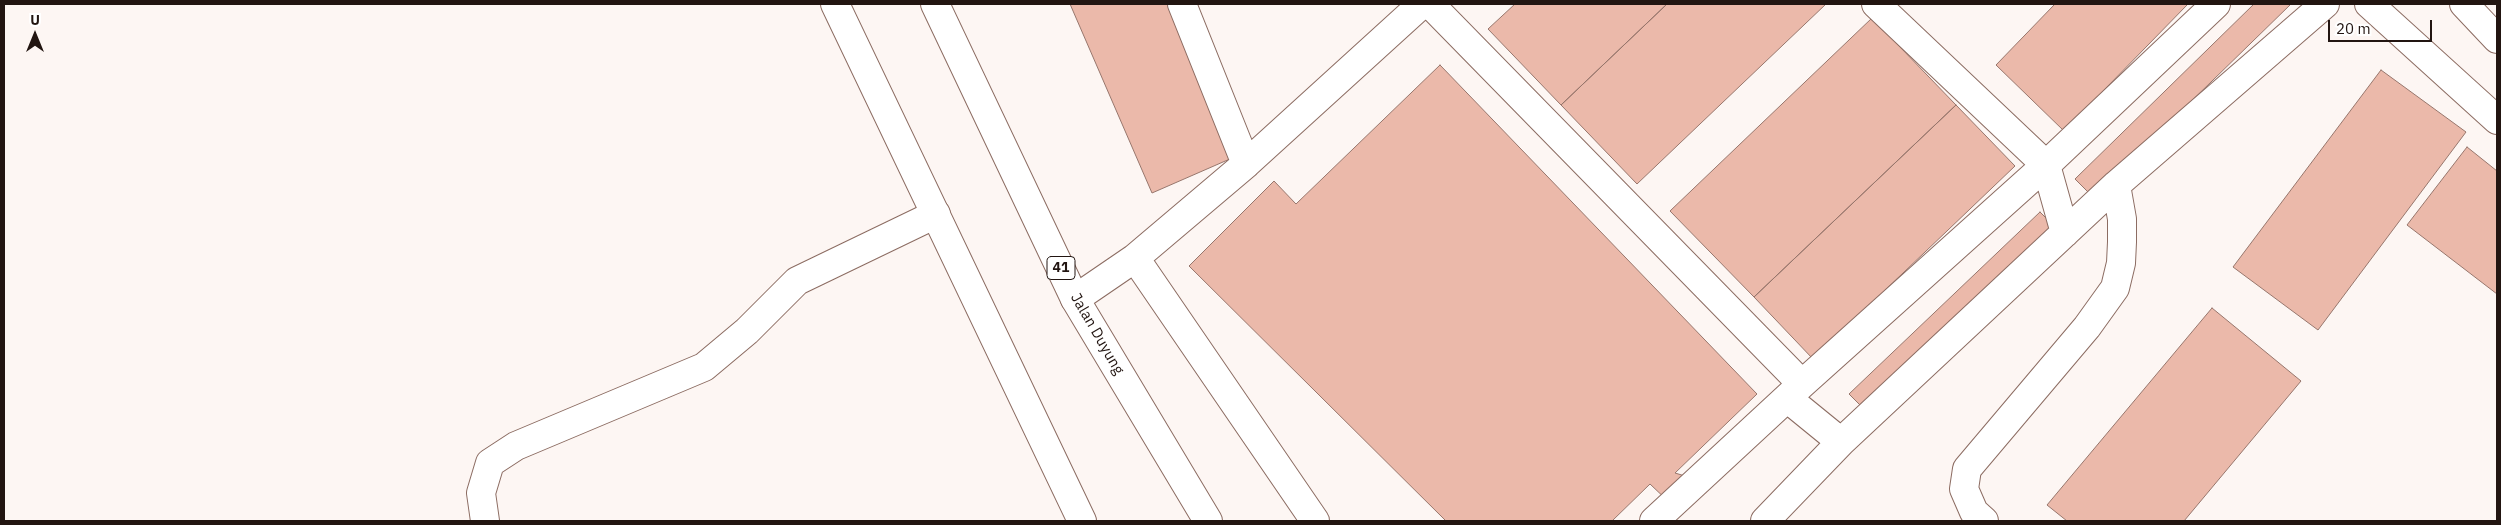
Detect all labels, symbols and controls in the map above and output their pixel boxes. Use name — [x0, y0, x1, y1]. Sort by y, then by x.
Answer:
north arrow — [10, 10, 60, 60]
scale bar — [2331, 10, 2435, 42]
text: U — [30, 11, 40, 29]
text: 20 m — [2336, 19, 2371, 38]
road number: 41 — [1047, 256, 1075, 280]
street label: Jalan Duyung — [1066, 290, 1128, 378]

